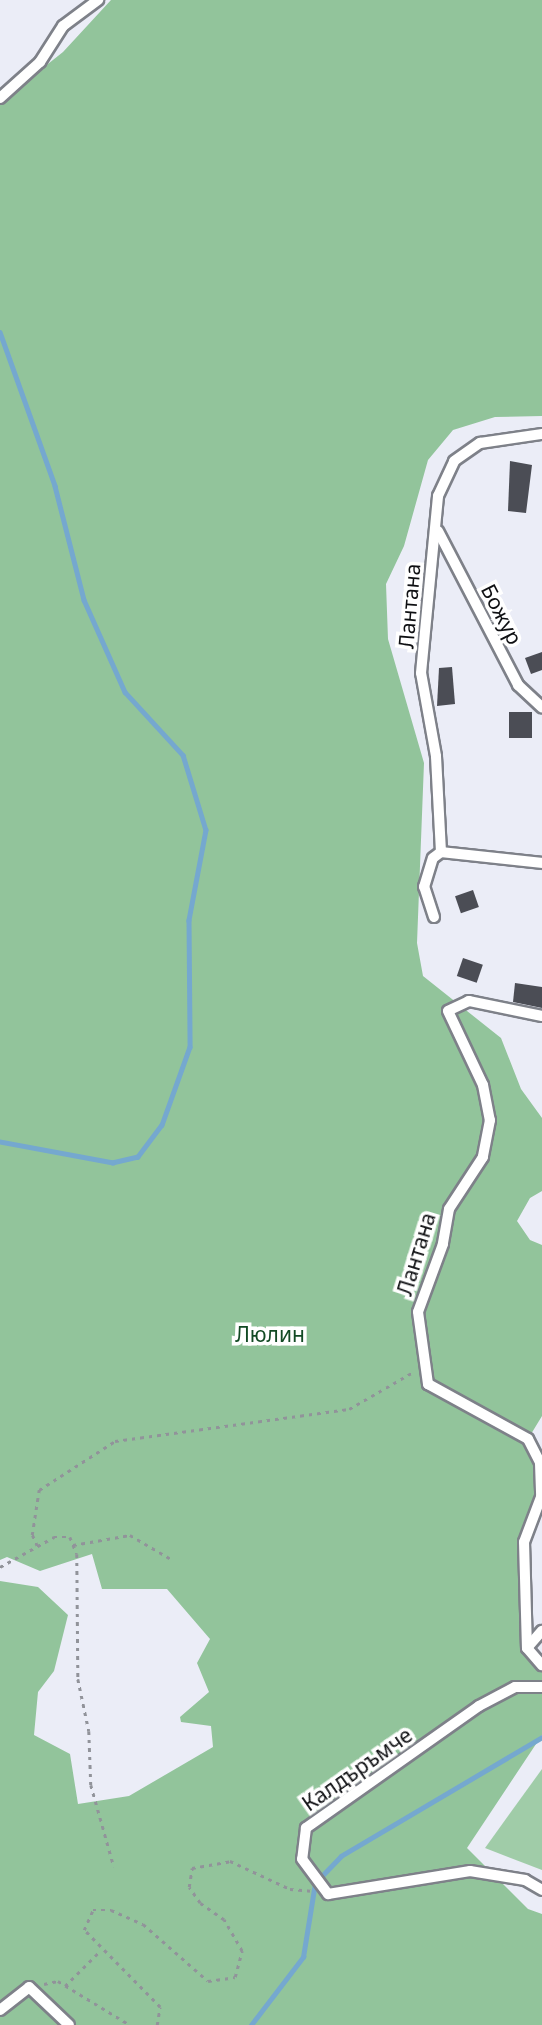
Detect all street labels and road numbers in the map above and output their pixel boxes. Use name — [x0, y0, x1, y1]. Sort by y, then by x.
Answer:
street label: Лантана — [393, 562, 425, 650]
street label: Божур — [476, 580, 528, 648]
street label: Лантана — [391, 1210, 441, 1298]
street label: Калдъръмче — [297, 1722, 417, 1816]

